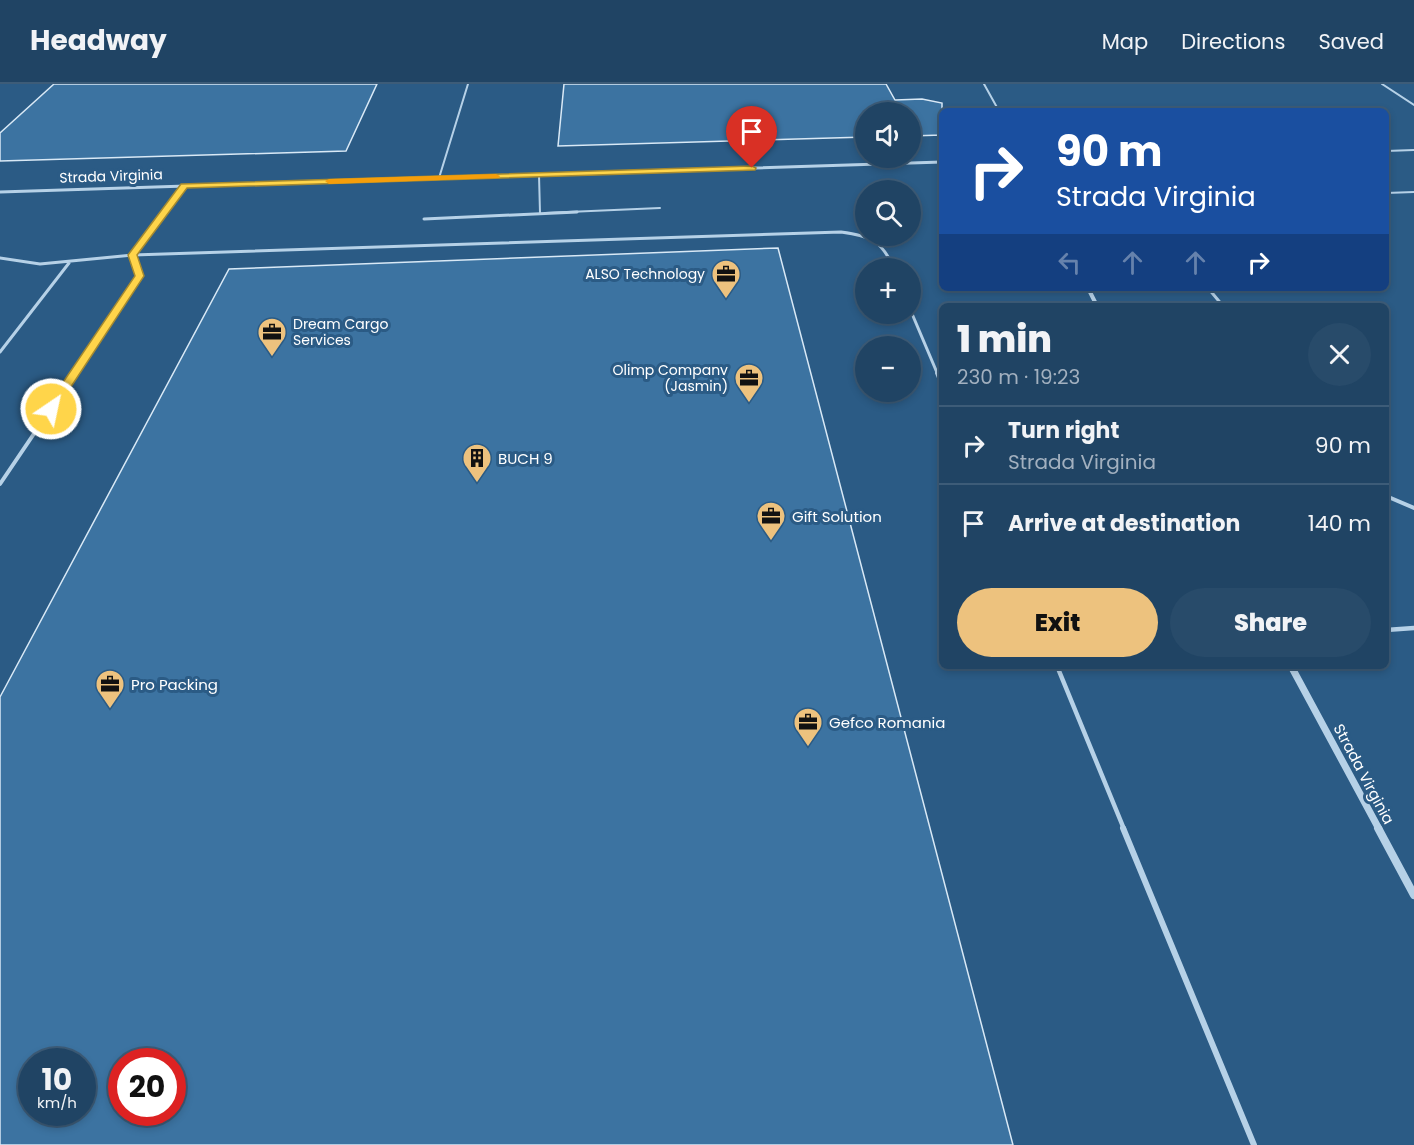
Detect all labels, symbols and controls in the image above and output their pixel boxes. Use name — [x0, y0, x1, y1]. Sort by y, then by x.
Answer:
text: Headway — [30, 21, 167, 60]
text: Map — [1102, 27, 1148, 56]
text: Directions — [1181, 27, 1285, 56]
text: Saved — [1318, 27, 1384, 56]
map controls — [855, 102, 921, 402]
button: sound — [855, 102, 921, 168]
pin — [726, 106, 777, 168]
icon: arrive — [735, 115, 768, 148]
text: 90 m — [1056, 122, 1163, 181]
icon: right — [957, 132, 1035, 210]
street label: Strada Virginia — [59, 164, 163, 188]
text: Strada Virginia — [1056, 178, 1256, 215]
button: search — [855, 180, 921, 246]
icon: left — [1053, 246, 1086, 279]
icon: ahead — [1116, 246, 1149, 279]
icon: ahead — [1179, 246, 1212, 279]
icon: right — [1242, 246, 1275, 279]
office icon: ALSO Technology — [710, 258, 742, 300]
button: + — [855, 258, 921, 324]
place label: ALSO Technology — [585, 264, 705, 284]
place label: Dream Cargo Services — [293, 314, 388, 350]
text: 1 min — [957, 314, 1052, 365]
office icon: Dream Cargo Services — [256, 316, 288, 358]
button: close — [1308, 323, 1371, 386]
button: − — [855, 336, 921, 402]
place label: Olimp Company (Jasmin) — [613, 360, 728, 396]
office icon: Olimp Company (Jasmin) — [733, 362, 765, 404]
text: 230 m · 19:23 — [957, 363, 1080, 391]
position arrow — [19, 377, 83, 441]
text: Turn right — [1008, 415, 1119, 446]
icon: right — [957, 429, 990, 462]
text: 90 m — [1315, 430, 1371, 461]
building icon: BUCH 9 — [461, 442, 493, 484]
place label: BUCH 9 — [498, 448, 553, 469]
text: Strada Virginia — [1008, 448, 1156, 476]
office icon: Gift Solution — [755, 500, 787, 542]
place label: Gift Solution — [792, 506, 882, 527]
icon: arrive — [957, 507, 990, 540]
text: Arrive at destination — [1008, 508, 1240, 539]
text: 140 m — [1308, 508, 1371, 539]
button: Exit — [957, 588, 1158, 657]
button: Share — [1170, 588, 1371, 657]
office icon: Pro Packing — [94, 668, 126, 710]
place label: Pro Packing — [131, 674, 218, 695]
office icon: Gefco Romania — [792, 706, 824, 748]
place label: Gefco Romania — [829, 712, 945, 733]
street label: Strada Virginia — [1329, 720, 1399, 828]
speed limit sign: 20 — [108, 1048, 186, 1126]
text: 10 — [42, 1058, 72, 1101]
text: km/h — [37, 1092, 77, 1113]

